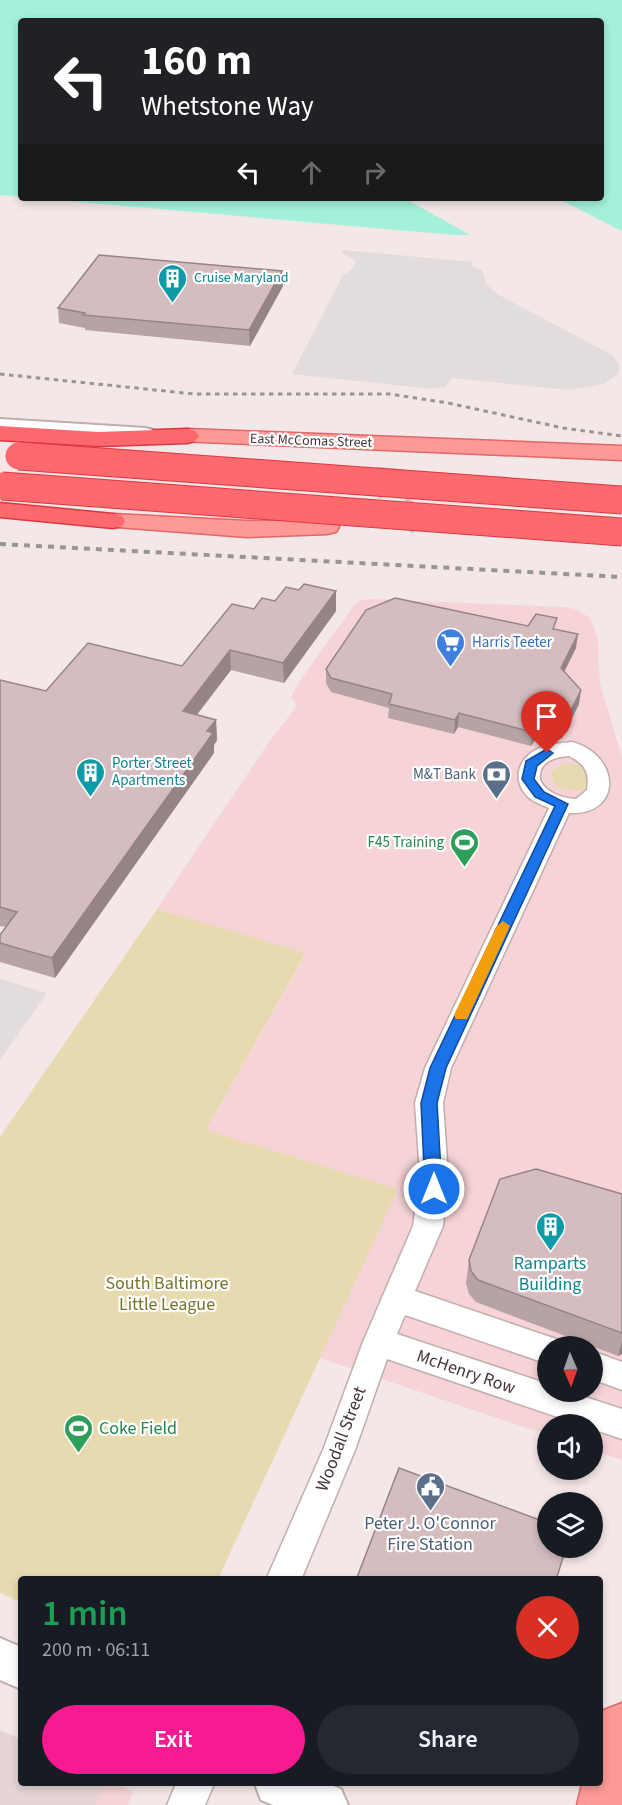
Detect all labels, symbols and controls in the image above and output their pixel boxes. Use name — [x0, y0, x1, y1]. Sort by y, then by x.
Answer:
text: 160 m — [141, 31, 252, 91]
icon: left — [42, 42, 120, 120]
text: Whetstone Way — [141, 87, 314, 126]
icon: left — [232, 156, 265, 189]
icon: ahead — [295, 156, 328, 189]
icon: right — [358, 156, 391, 189]
building icon: Cruise Maryland — [157, 262, 189, 304]
place label: Cruise Maryland — [194, 268, 289, 288]
street label: East McComas Street — [250, 429, 373, 453]
supermarket icon: Harris Teeter — [435, 626, 467, 668]
place label: Harris Teeter — [472, 632, 553, 653]
pin — [521, 691, 572, 753]
icon: arrive — [530, 700, 563, 733]
place label: Porter Street Apartments — [112, 753, 192, 791]
building icon: Porter Street Apartments — [75, 756, 107, 798]
bank icon: M&T Bank — [481, 758, 513, 800]
place label: M&T Bank — [413, 764, 477, 785]
sports icon: F45 Training — [449, 826, 481, 868]
place label: F45 Training — [368, 832, 444, 853]
position arrow — [402, 1157, 466, 1221]
building icon: Ramparts Building — [534, 1210, 566, 1252]
place label: Ramparts Building — [514, 1251, 586, 1297]
park label: South Baltimore Little League — [105, 1271, 229, 1317]
north arrow — [537, 1336, 603, 1402]
map controls — [537, 1336, 603, 1558]
street label: McHenry Row — [413, 1343, 519, 1401]
street label: Woodall Street — [310, 1383, 372, 1495]
sports icon: Coke Field — [62, 1412, 94, 1454]
button: sound — [537, 1414, 603, 1480]
place label: Coke Field — [99, 1416, 177, 1441]
public building icon: Peter J. O'Connor Fire Station — [414, 1470, 446, 1512]
button: layers — [537, 1492, 603, 1558]
place label: Peter J. O'Connor Fire Station — [364, 1511, 497, 1557]
text: 1 min — [42, 1588, 128, 1639]
button: close — [516, 1596, 579, 1659]
text: 200 m · 06:11 — [42, 1636, 150, 1664]
button: Exit — [42, 1705, 305, 1774]
button: Share — [317, 1705, 579, 1774]

